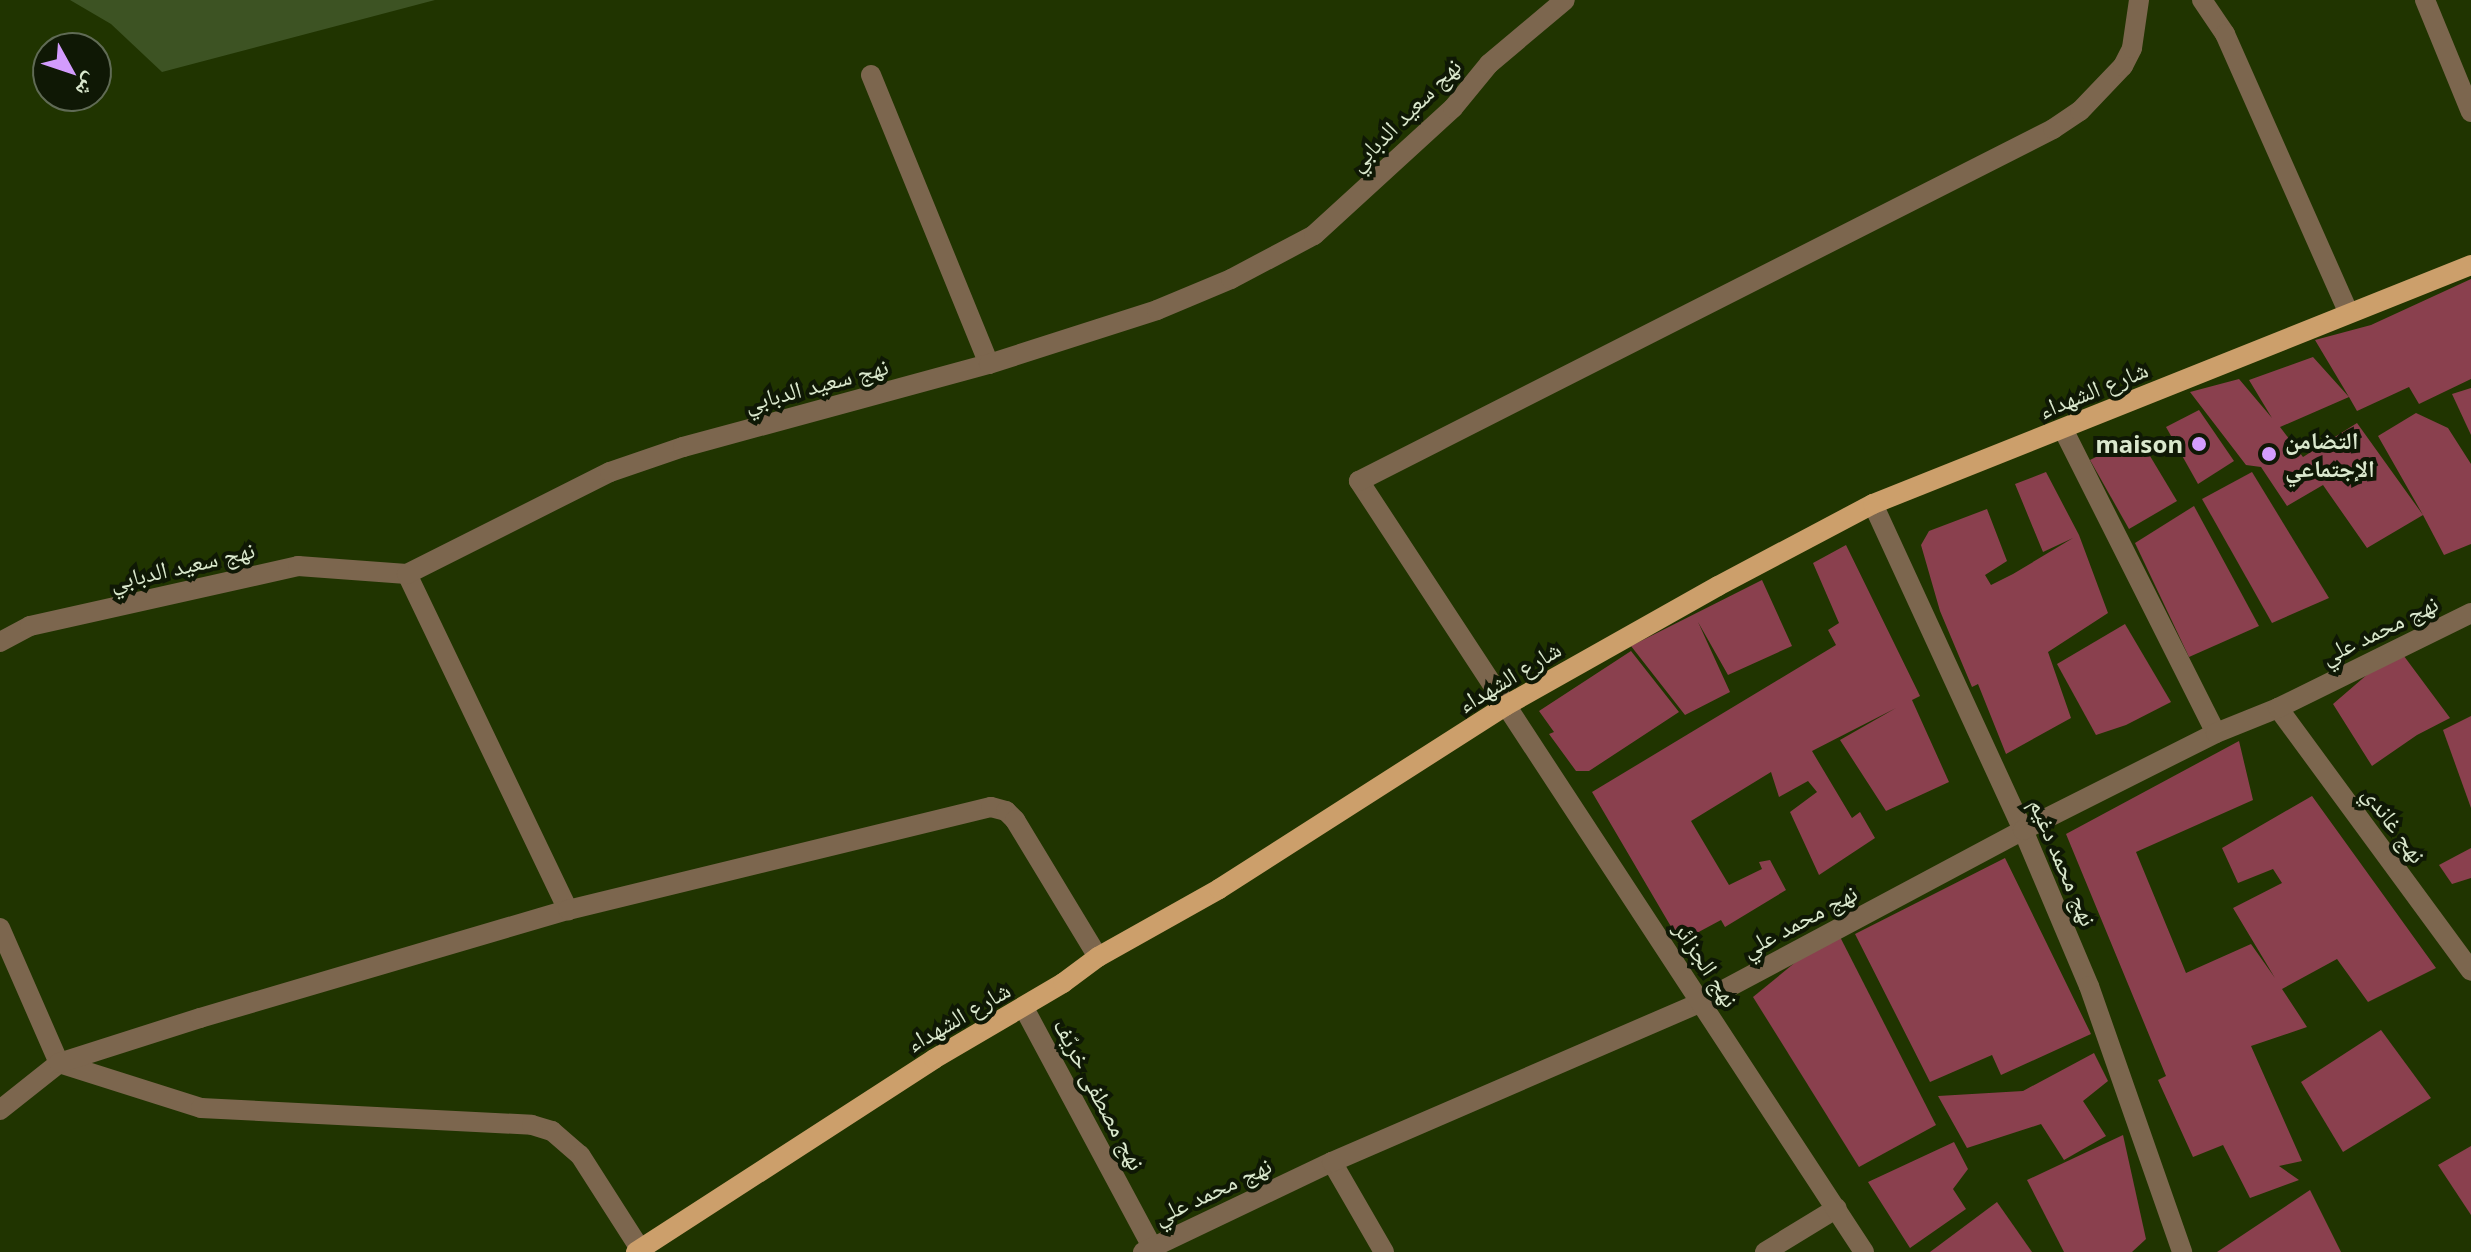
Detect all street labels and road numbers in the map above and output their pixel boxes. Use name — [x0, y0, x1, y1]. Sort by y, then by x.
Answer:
street label: نهج سعيد الدبابي — [1342, 52, 1466, 176]
street label: نهج سعيد الدبابي — [741, 351, 891, 417]
street label: شارع الشهداء — [2034, 354, 2152, 424]
street label: نهج سعيد الدبابي — [107, 534, 257, 596]
street label: نهج محمد علي — [2316, 588, 2442, 670]
street label: شارع الشهداء — [1452, 634, 1566, 718]
street label: نهج غاندي — [2357, 780, 2433, 868]
street label: نهج محمد دغيم — [2024, 794, 2104, 930]
street label: نهج محمد علي — [1736, 877, 1862, 963]
street label: نهج الجزائر — [1669, 916, 1745, 1012]
street label: شارع الشهداء — [901, 975, 1015, 1057]
street label: نهج مصطفى خريّف — [1048, 1013, 1152, 1175]
street label: نهج محمد علي — [1148, 1150, 1276, 1230]

